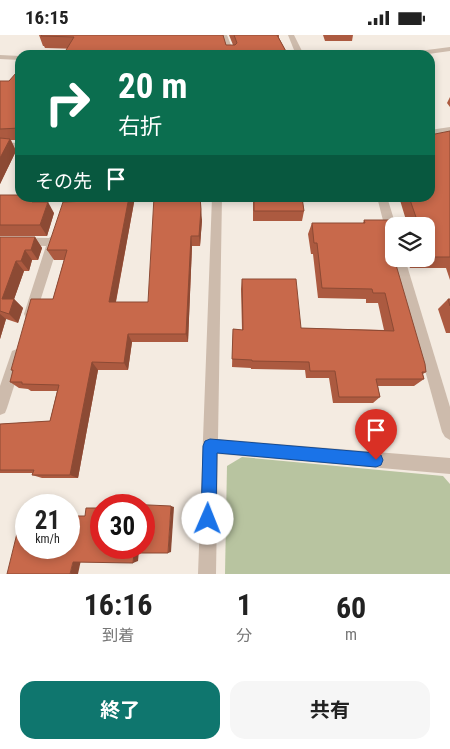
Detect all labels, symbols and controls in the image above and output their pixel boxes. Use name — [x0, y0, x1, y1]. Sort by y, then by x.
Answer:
text: 16:15 — [25, 6, 69, 29]
text: 20 m — [118, 66, 187, 107]
icon: right — [35, 70, 100, 135]
text: 右折 — [118, 114, 162, 139]
icon: arrive — [102, 165, 130, 193]
text: その先 — [35, 170, 92, 193]
map controls — [385, 217, 435, 267]
button: layers — [385, 217, 435, 267]
pin — [355, 409, 397, 460]
icon: arrive — [362, 416, 390, 444]
position arrow — [181, 492, 233, 544]
speed limit sign: 30 — [90, 494, 155, 559]
text: 21 — [35, 506, 60, 535]
text: km/h — [35, 532, 60, 546]
text: 16:16 — [84, 587, 153, 622]
text: 1 — [237, 587, 252, 622]
text: 60 — [336, 590, 366, 625]
text: m — [345, 625, 357, 644]
text: 到着 — [102, 626, 134, 645]
text: 分 — [236, 626, 252, 645]
button: 終了 — [20, 681, 220, 739]
button: 共有 — [230, 681, 430, 739]

